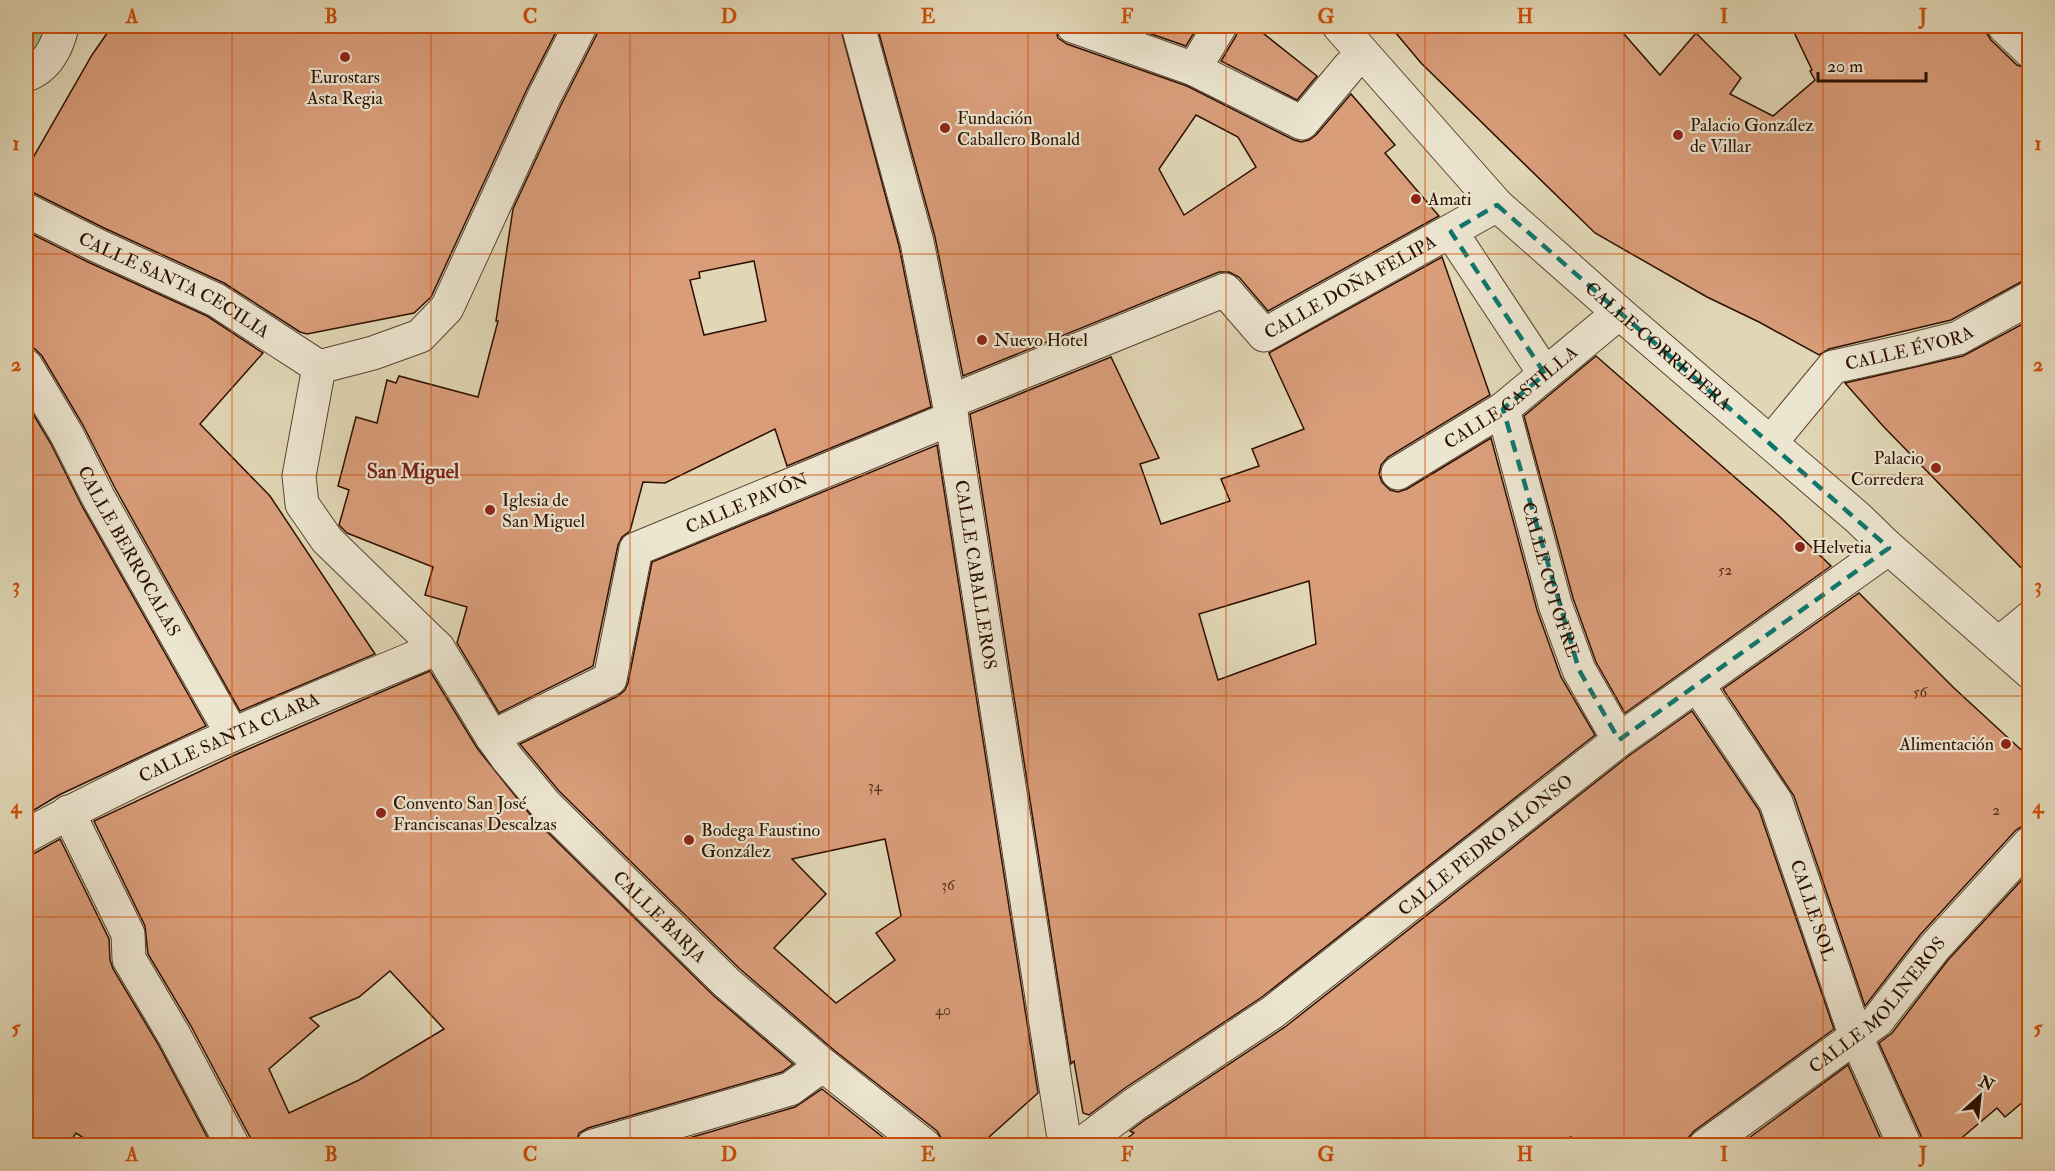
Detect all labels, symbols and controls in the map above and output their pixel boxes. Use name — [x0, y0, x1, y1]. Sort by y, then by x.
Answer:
text: A — [125, 4, 139, 29]
text: B — [324, 4, 338, 29]
text: C — [523, 4, 537, 29]
text: D — [721, 4, 737, 29]
text: E — [921, 4, 936, 29]
text: F — [1121, 4, 1134, 29]
text: G — [1318, 4, 1335, 29]
text: H — [1517, 4, 1533, 29]
text: I — [1720, 4, 1728, 29]
text: J — [1918, 4, 1927, 29]
scale bar — [1818, 45, 1926, 83]
marker: Eurostars Asta Regia — [338, 50, 352, 64]
text: 20 m — [1827, 55, 1863, 78]
place label: Eurostars Asta Regia — [306, 66, 384, 110]
place label: Fundación Caballero Bonald — [957, 107, 1080, 151]
place label: Palacio González de Villar — [1690, 114, 1814, 158]
marker: Fundación Caballero Bonald — [938, 121, 952, 135]
marker: Palacio González de Villar — [1671, 128, 1685, 142]
text: 1 — [12, 131, 20, 156]
text: 1 — [2034, 131, 2042, 156]
place label: Amati — [1427, 188, 1472, 211]
marker: Amati — [1409, 192, 1423, 206]
street label: CALLE SANTA CECILIA — [75, 227, 274, 343]
street label: CALLE DOÑA FELIPA — [1260, 229, 1441, 344]
street label: CALLE CORREDERA — [1580, 277, 1736, 416]
street label: CALLE ÉVORA — [1843, 320, 1978, 375]
place label: Nuevo Hotel — [994, 329, 1088, 352]
marker: Nuevo Hotel — [975, 333, 989, 347]
street label: CALLE CASTILLA — [1440, 340, 1583, 454]
text: 2 — [11, 352, 21, 377]
text: 2 — [2033, 352, 2043, 377]
place label: Palacio Corredera — [1851, 447, 1925, 491]
district label: San Miguel — [367, 459, 460, 485]
marker: Palacio Corredera — [1929, 461, 1943, 475]
street label: CALLE BERROCALAS — [73, 462, 186, 640]
street label: CALLE PAVÓN — [682, 467, 812, 539]
street label: CALLE CABALLEROS — [950, 478, 1002, 671]
place label: Iglesia de San Miguel — [502, 489, 586, 533]
street label: CALLE COTOFRE — [1517, 500, 1585, 660]
marker: Iglesia de San Miguel — [483, 503, 497, 517]
place label: Helvetia — [1812, 536, 1872, 559]
marker: Helvetia — [1793, 540, 1807, 554]
house number: 52 — [1718, 561, 1732, 580]
text: 3 — [12, 573, 20, 598]
text: 3 — [2034, 573, 2042, 598]
house number: 56 — [1913, 683, 1928, 702]
street label: CALLE SANTA CLARA — [135, 687, 324, 788]
place label: Alimentación — [1898, 733, 1994, 756]
marker: Alimentación — [1999, 737, 2013, 751]
street label: CALLE PEDRO ALONSO — [1393, 769, 1577, 921]
house number: 34 — [868, 777, 883, 796]
place label: Convento San José Franciscanas Descalzas — [393, 792, 557, 836]
text: 4 — [10, 794, 23, 819]
text: 4 — [2032, 794, 2045, 819]
house number: 2 — [1992, 801, 2000, 820]
marker: Convento San José Franciscanas Descalzas — [374, 806, 388, 820]
place label: Bodega Faustino González — [701, 819, 820, 863]
marker: Bodega Faustino González — [682, 833, 696, 847]
street label: CALLE SOL — [1785, 857, 1841, 964]
street label: CALLE BARJA — [608, 866, 712, 968]
house number: 36 — [941, 876, 956, 895]
street label: CALLE MOLINEROS — [1804, 932, 1950, 1078]
house number: 40 — [935, 1001, 951, 1020]
text: 5 — [12, 1015, 22, 1040]
text: 5 — [2034, 1015, 2044, 1040]
north arrow — [1950, 1066, 2010, 1126]
text: N — [1975, 1071, 1998, 1096]
text: A — [125, 1142, 139, 1167]
text: B — [324, 1142, 338, 1167]
text: C — [523, 1142, 537, 1167]
text: D — [721, 1142, 737, 1167]
text: E — [921, 1142, 936, 1167]
text: F — [1121, 1142, 1134, 1167]
text: G — [1318, 1142, 1335, 1167]
text: H — [1517, 1142, 1533, 1167]
text: I — [1720, 1142, 1728, 1167]
text: J — [1918, 1142, 1927, 1167]

